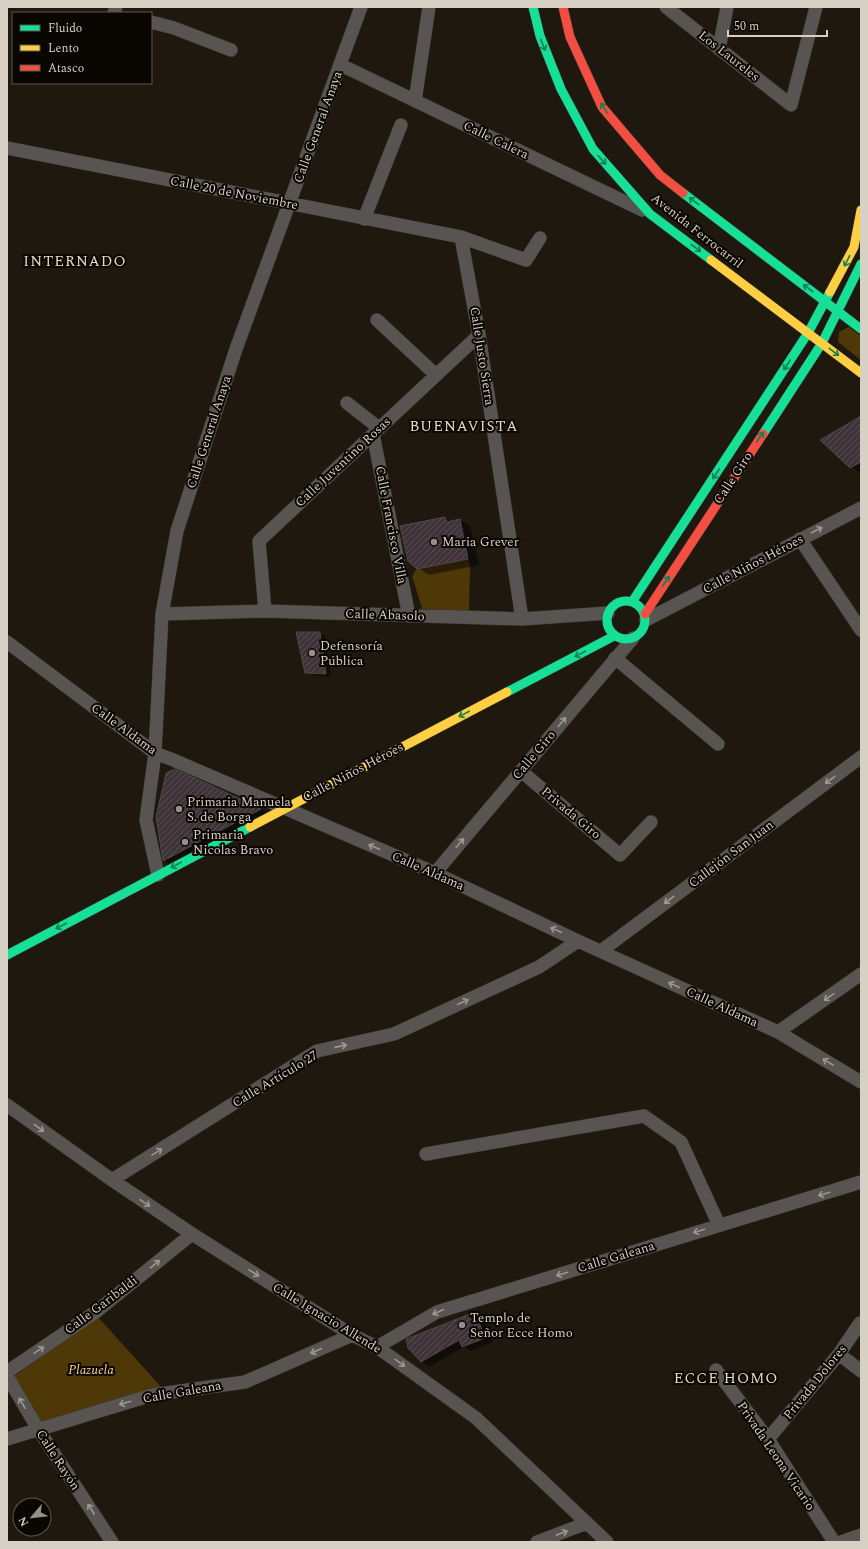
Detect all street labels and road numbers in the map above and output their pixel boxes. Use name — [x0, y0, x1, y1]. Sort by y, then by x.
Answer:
street label: Los Laureles — [694, 26, 764, 86]
street label: Calle General Anaya — [288, 68, 348, 186]
street label: Calle Calera — [460, 116, 533, 165]
street label: Calle 20 de Noviembre — [168, 171, 300, 215]
street label: Avenida Ferrocarril — [647, 189, 748, 274]
street label: Calle Justo Sierra — [464, 305, 500, 407]
street label: Calle General Anaya — [181, 372, 237, 491]
street label: Calle Juventino Rosas — [290, 412, 396, 512]
street label: Calle Giro — [709, 448, 757, 508]
street label: Calle Francisco Villa — [370, 464, 412, 586]
street label: Calle Niños Héroes — [699, 529, 807, 599]
street label: Calle Abasolo — [345, 604, 425, 626]
street label: Calle Aldama — [87, 698, 162, 760]
street label: Calle Giro — [507, 726, 561, 784]
street label: Calle Niños Héroes — [299, 737, 407, 807]
street label: Privada Giro — [537, 782, 605, 844]
street label: Callejón San Juan — [684, 815, 778, 893]
street label: Calle Aldama — [389, 846, 468, 896]
street label: Calle Aldama — [683, 982, 762, 1033]
street label: Calle Artículo 27 — [228, 1045, 322, 1113]
street label: Calle Galeana — [575, 1236, 658, 1278]
street label: Calle Garibaldi — [60, 1271, 142, 1339]
street label: Calle Ignacio Allende — [269, 1277, 385, 1359]
street label: Privada Dolores — [778, 1340, 852, 1424]
street label: Calle Galeana — [141, 1375, 224, 1409]
street label: Privada Leona Vicario — [732, 1397, 820, 1515]
street label: Calle Rayón — [31, 1426, 85, 1495]

